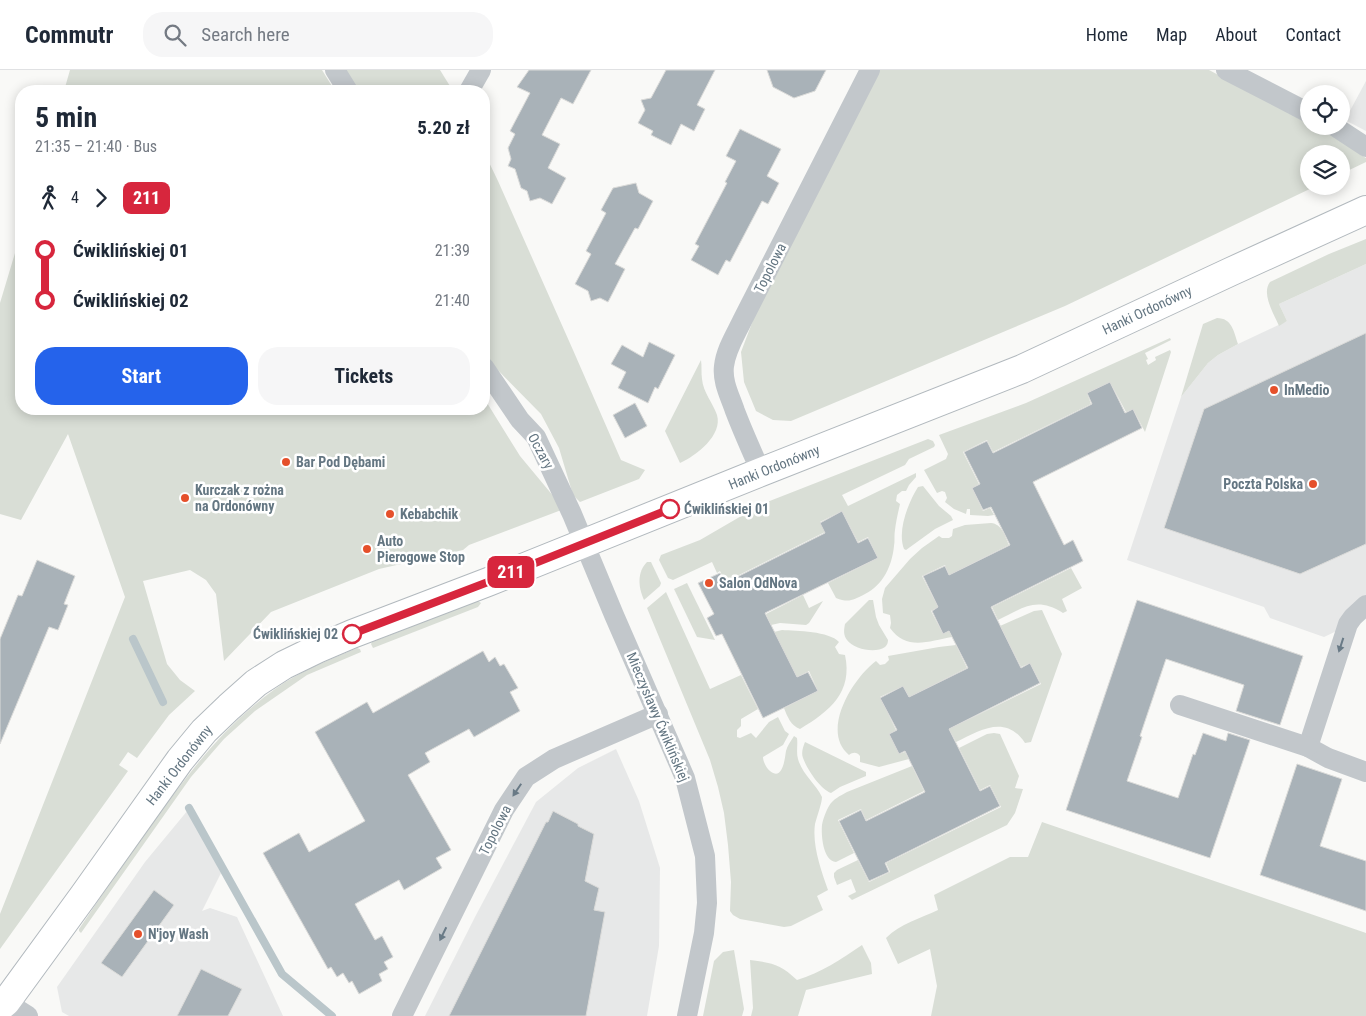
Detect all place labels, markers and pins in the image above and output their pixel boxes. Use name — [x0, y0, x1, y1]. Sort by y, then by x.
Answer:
place label: InMedio — [1284, 382, 1329, 398]
marker: InMedio — [1268, 384, 1280, 396]
place label: Bar Pod Dębami — [296, 454, 385, 470]
marker: Bar Pod Dębami — [280, 456, 292, 468]
place label: Poczta Polska — [1223, 476, 1303, 492]
marker: Poczta Polska — [1307, 478, 1319, 490]
place label: Kurczak z rożna na Ordonówny — [195, 482, 284, 514]
marker: Kurczak z rożna na Ordonówny — [179, 492, 191, 504]
marker: Ćwiklińskiej 01 — [660, 499, 680, 519]
place label: Ćwiklińskiej 01 — [684, 500, 769, 517]
place label: Kebabchik — [400, 506, 459, 522]
marker: Kebabchik — [384, 508, 396, 520]
place label: Auto Pierogowe Stop — [377, 533, 465, 565]
marker: Auto Pierogowe Stop — [361, 543, 373, 555]
place label: Salon OdNova — [719, 575, 798, 591]
marker: Salon OdNova — [703, 577, 715, 589]
marker: Ćwiklińskiej 02 — [342, 624, 362, 644]
place label: Ćwiklińskiej 02 — [253, 625, 338, 642]
place label: N'joy Wash — [148, 926, 209, 942]
marker: N'joy Wash — [132, 928, 144, 940]

